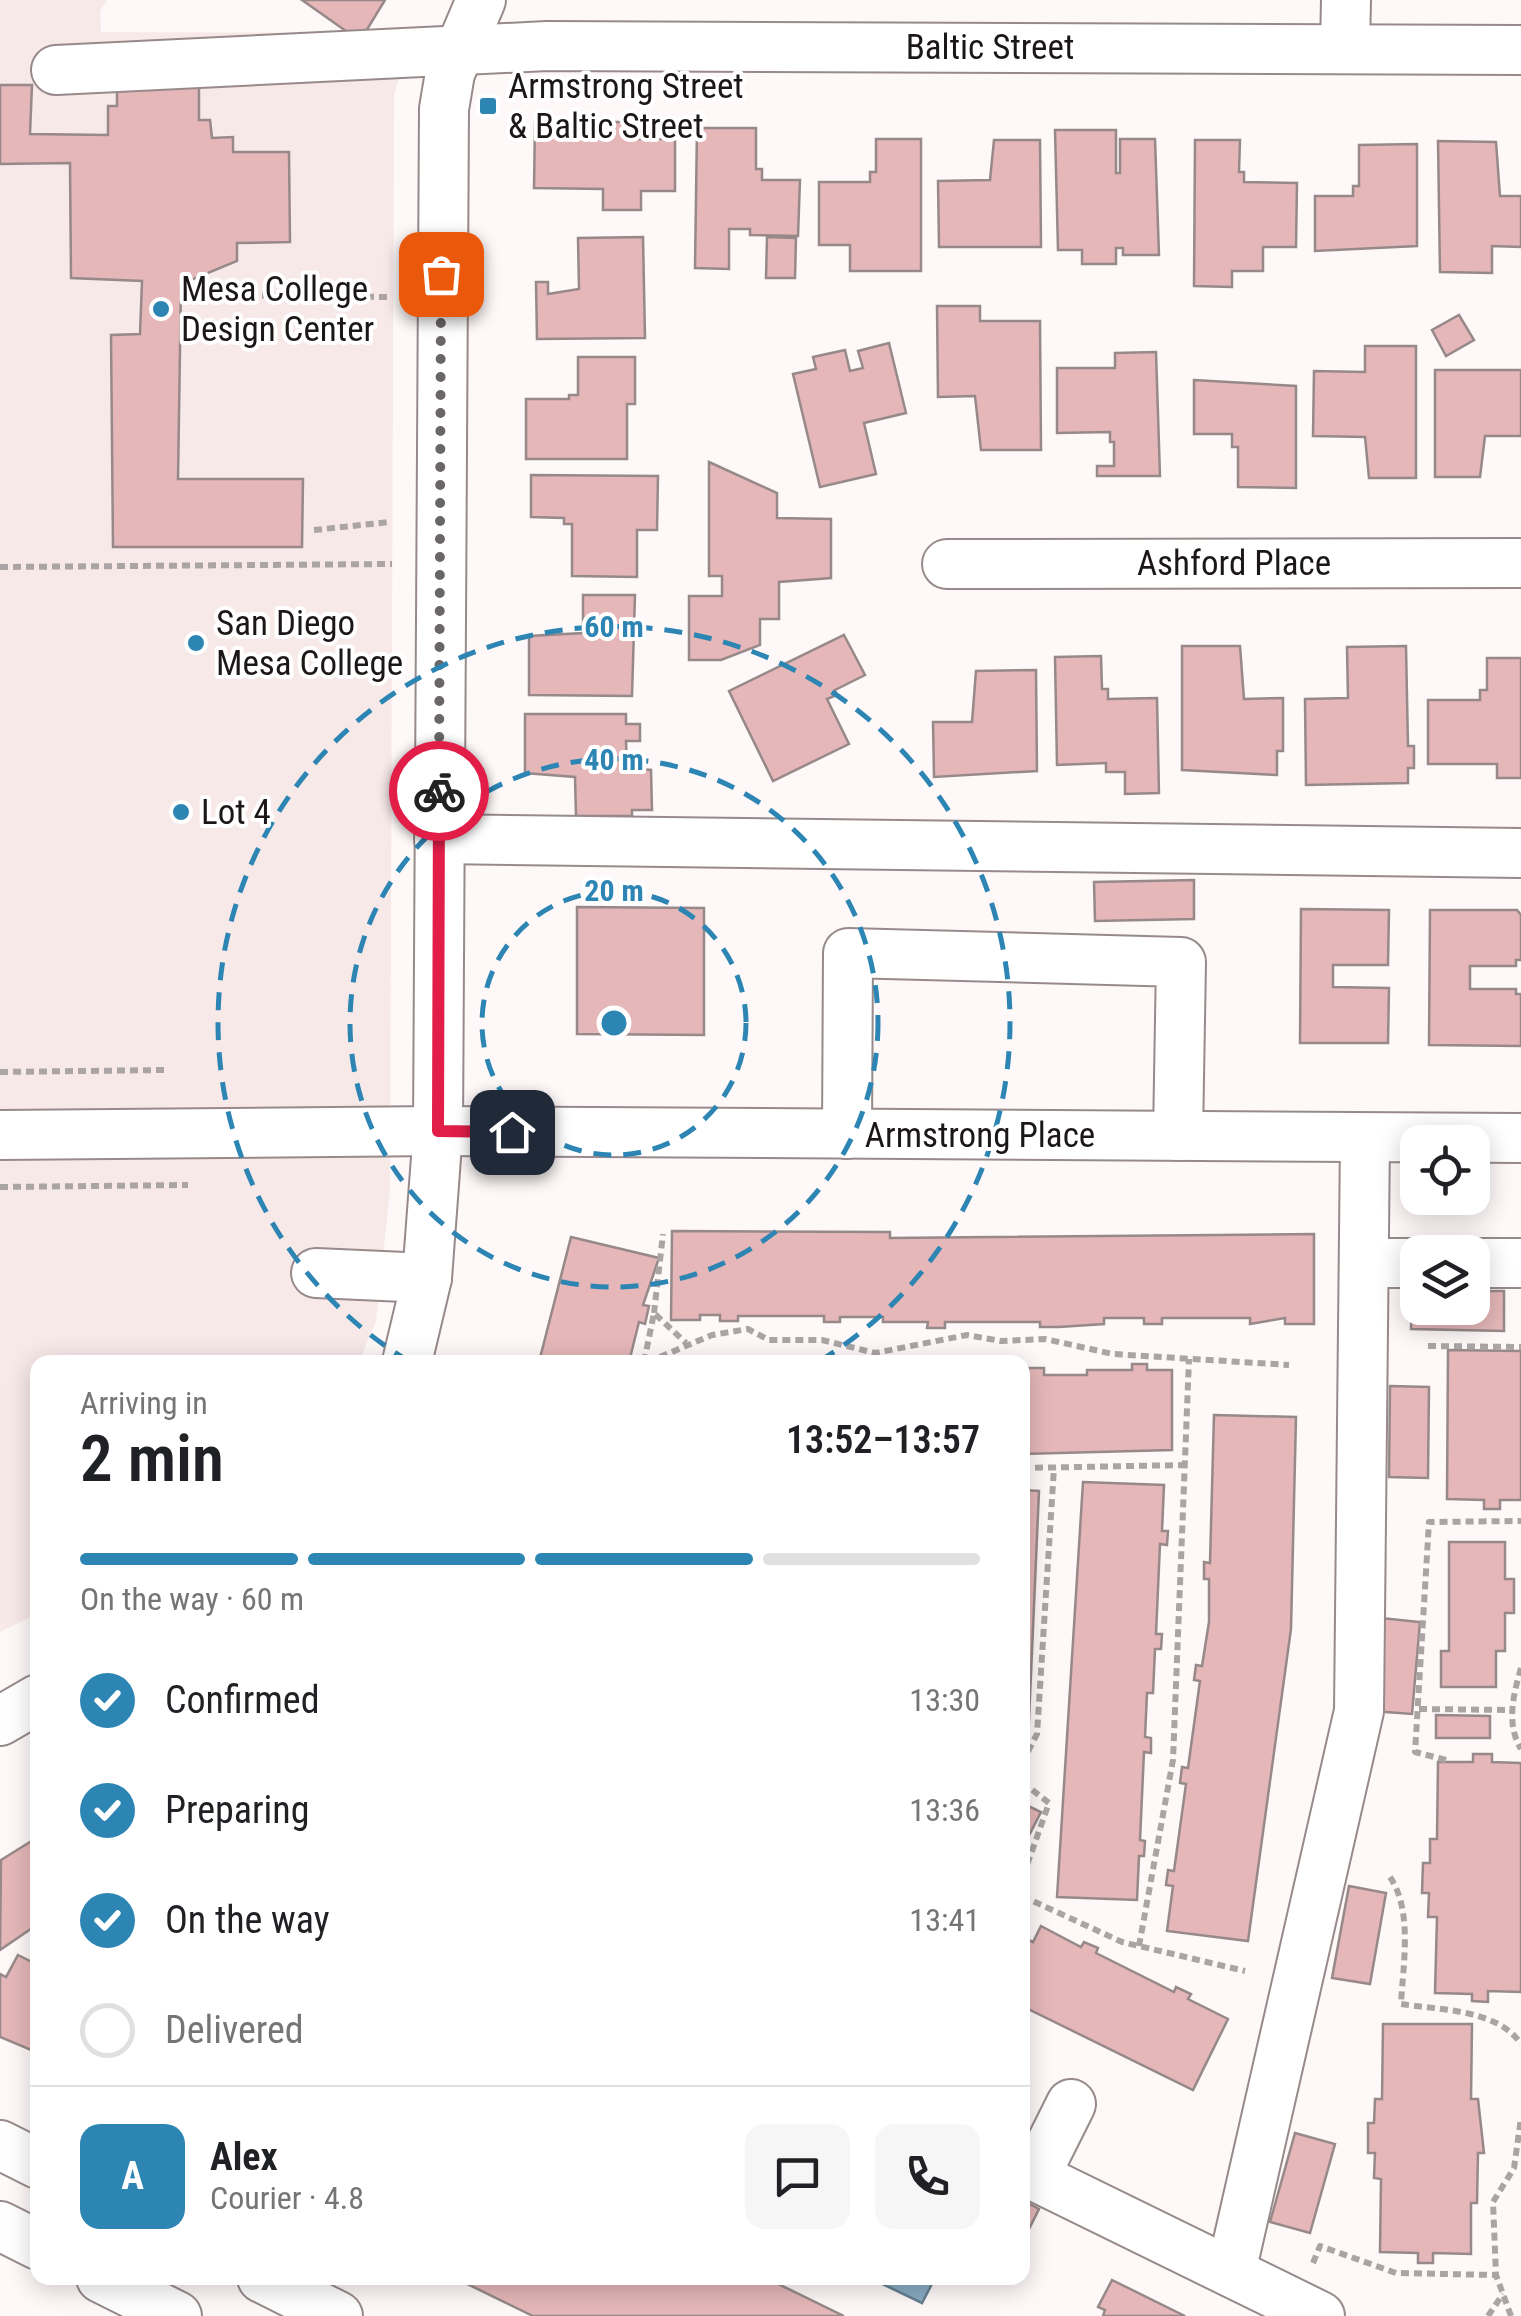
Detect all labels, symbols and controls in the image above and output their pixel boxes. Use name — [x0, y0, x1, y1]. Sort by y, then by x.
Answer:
street label: Baltic Street — [906, 27, 1074, 68]
place label: Armstrong Street & Baltic Street — [508, 66, 744, 147]
marker: Armstrong Street & Baltic Street — [477, 95, 499, 117]
pin — [399, 232, 484, 317]
icon: bag — [414, 247, 469, 302]
place label: Mesa College Design Center — [181, 269, 374, 350]
marker: Mesa College Design Center — [150, 298, 172, 320]
street label: Ashford Place — [1137, 543, 1331, 584]
place label: San Diego Mesa College — [216, 603, 403, 684]
text: 60 m — [584, 609, 644, 644]
marker: San Diego Mesa College — [185, 632, 207, 654]
courier — [389, 741, 489, 841]
text: 40 m — [584, 742, 644, 777]
icon: bike — [412, 764, 467, 819]
place label: Lot 4 — [201, 792, 271, 833]
marker: Lot 4 — [170, 801, 192, 823]
text: 20 m — [584, 873, 644, 908]
centre of rings — [596, 1005, 632, 1041]
pin — [470, 1090, 555, 1175]
icon: home — [485, 1105, 540, 1160]
street label: Armstrong Place — [865, 1115, 1095, 1156]
map controls — [1400, 1125, 1490, 1325]
button: locate — [1400, 1125, 1490, 1215]
button: layers — [1400, 1235, 1490, 1325]
text: Arriving in — [80, 1384, 208, 1422]
text: 13:52–13:57 — [786, 1418, 980, 1462]
text: 2 min — [80, 1421, 224, 1497]
text: On the way · 60 m — [80, 1580, 304, 1618]
icon: check — [80, 1673, 135, 1728]
text: Confirmed — [165, 1678, 320, 1722]
text: 13:30 — [909, 1681, 980, 1719]
icon: check — [80, 1783, 135, 1838]
text: Preparing — [165, 1788, 310, 1832]
text: 13:36 — [909, 1791, 980, 1829]
icon: check — [80, 1893, 135, 1948]
text: On the way — [165, 1898, 330, 1942]
text: 13:41 — [909, 1901, 980, 1939]
text: Delivered — [165, 2008, 304, 2052]
button: chat — [745, 2124, 850, 2229]
button: phone — [875, 2124, 980, 2229]
text: Alex — [210, 2135, 278, 2179]
text: A — [121, 2154, 144, 2198]
text: Courier · 4.8 — [210, 2179, 364, 2217]

